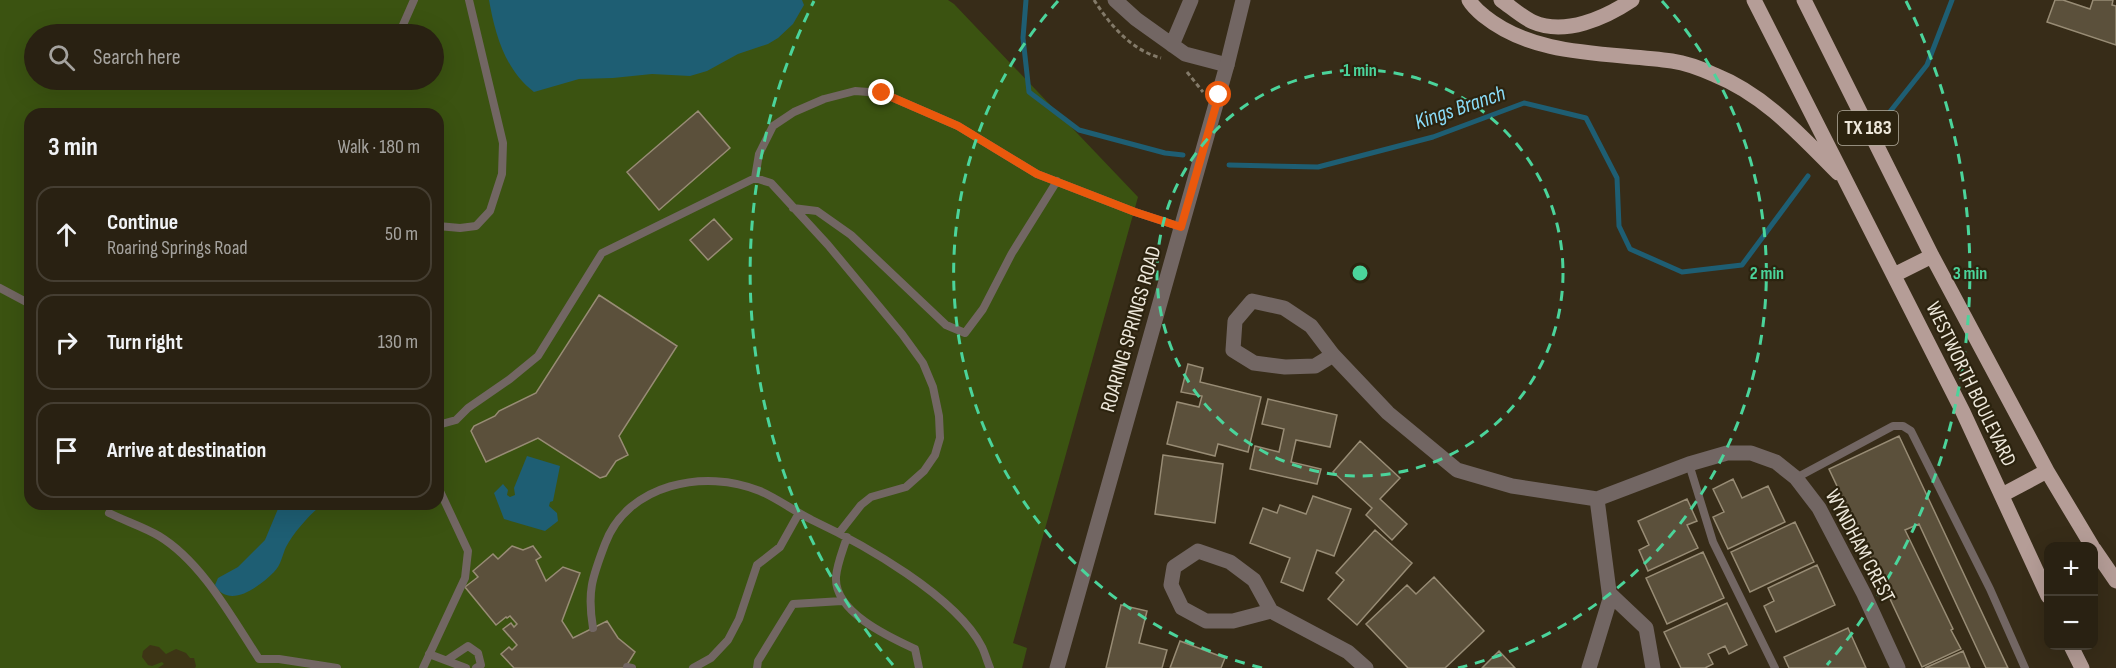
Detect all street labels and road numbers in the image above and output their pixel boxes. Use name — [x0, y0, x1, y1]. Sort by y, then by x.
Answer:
road number: TX 183 — [1838, 111, 1898, 145]
street label: ROARING SPRINGS ROAD — [1095, 243, 1167, 415]
street label: WESTWORTH BOULEVARD — [1920, 298, 2022, 470]
street label: WYNDHAM CREST — [1820, 485, 1901, 607]

